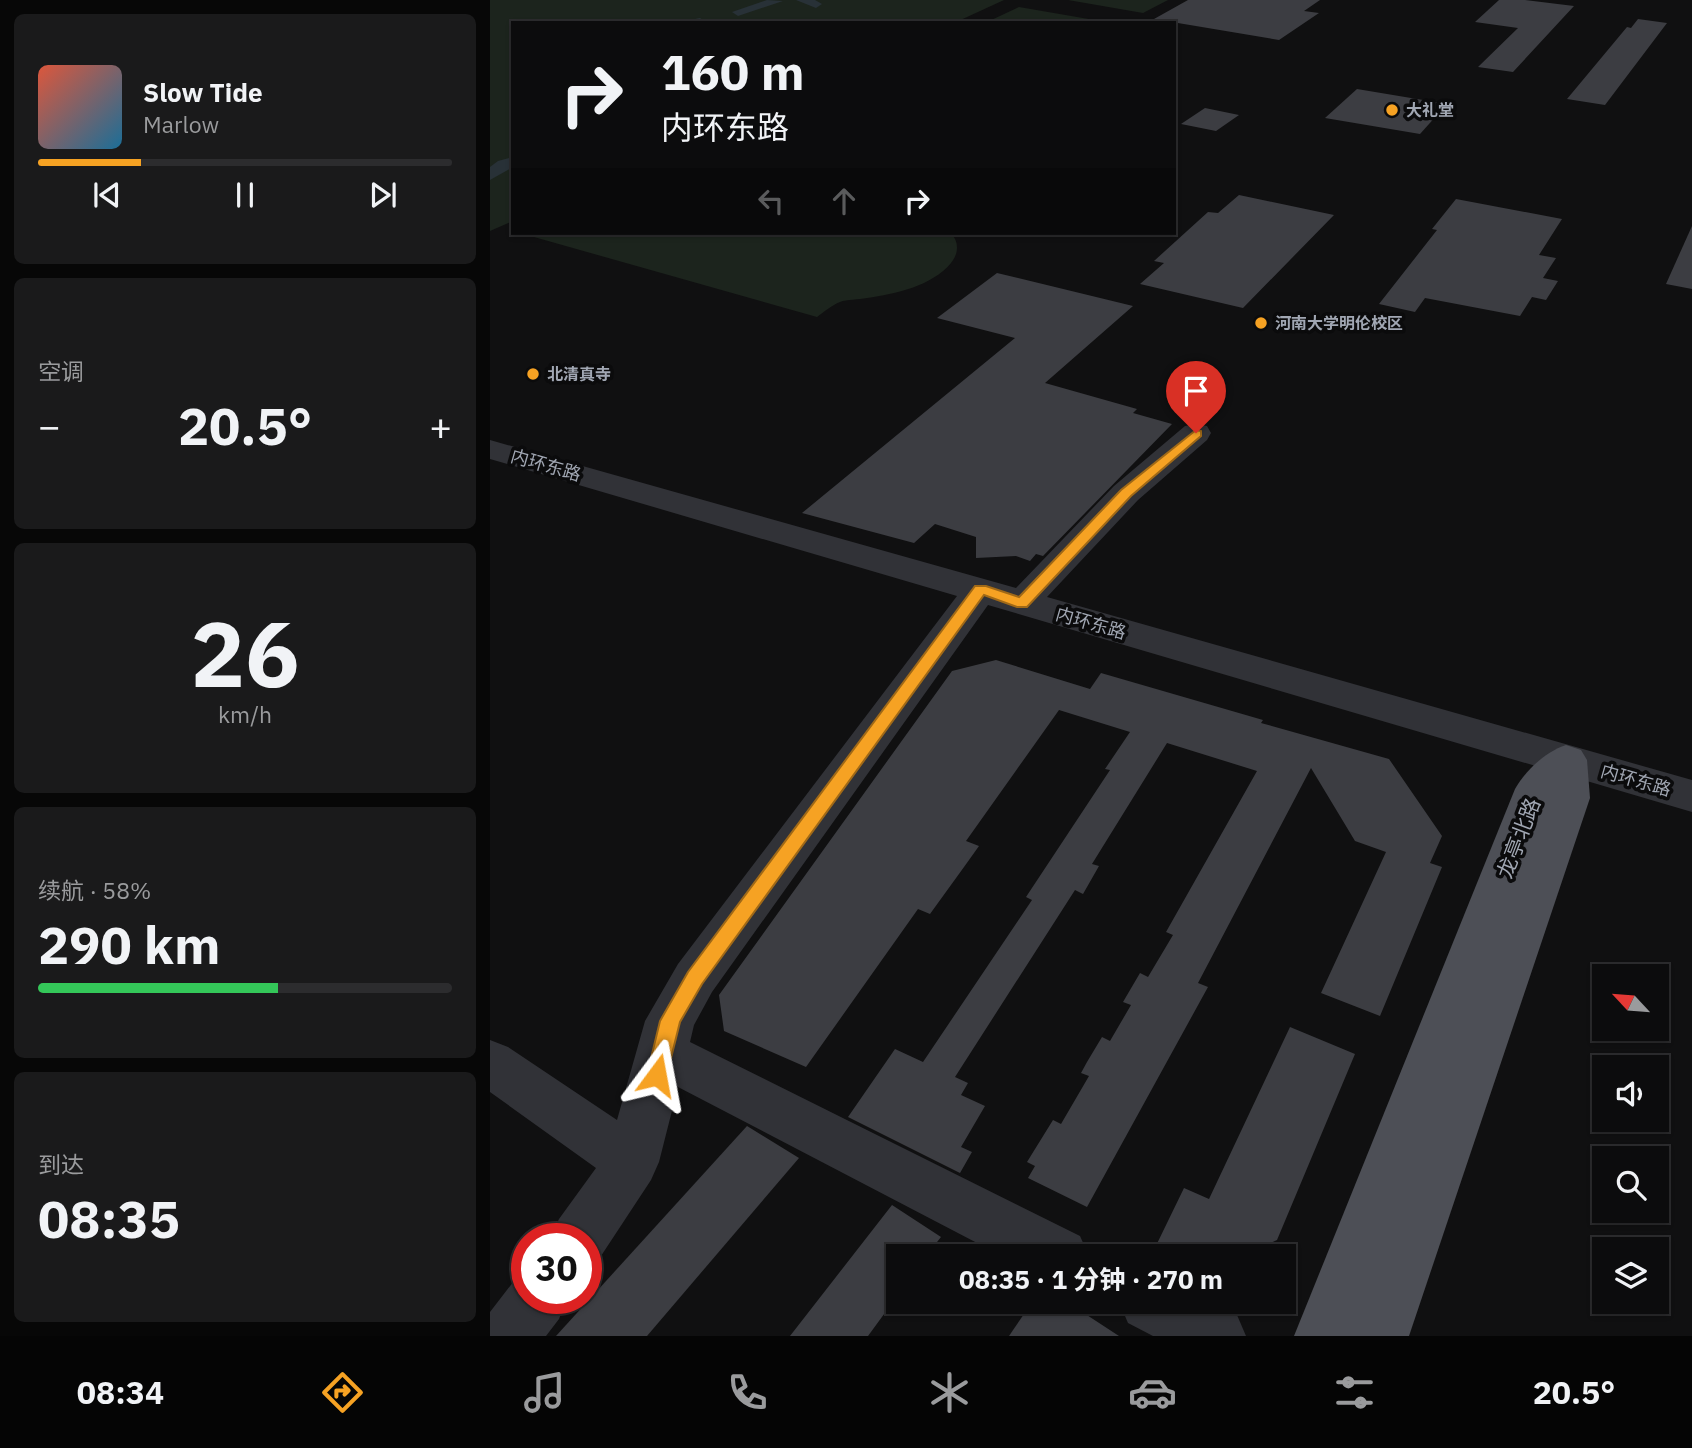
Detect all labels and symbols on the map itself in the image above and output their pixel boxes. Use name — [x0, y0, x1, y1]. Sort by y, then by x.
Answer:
place label: 大礼堂 — [1406, 100, 1454, 120]
marker: 大礼堂 — [1384, 102, 1400, 118]
place label: 河南大学明伦校区 — [1275, 313, 1403, 333]
marker: 河南大学明伦校区 — [1253, 315, 1269, 331]
pin — [1166, 361, 1226, 433]
place label: 北清真寺 — [547, 364, 611, 384]
marker: 北清真寺 — [525, 366, 541, 382]
street label: 内环东路 — [508, 444, 584, 486]
street label: 内环东路 — [1053, 602, 1129, 644]
street label: 内环东路 — [1598, 759, 1674, 801]
street label: 龙亭北路 — [1490, 794, 1546, 882]
north arrow — [1592, 964, 1670, 1041]
position arrow — [620, 1038, 694, 1112]
speed limit sign: 30 — [511, 1223, 602, 1314]

